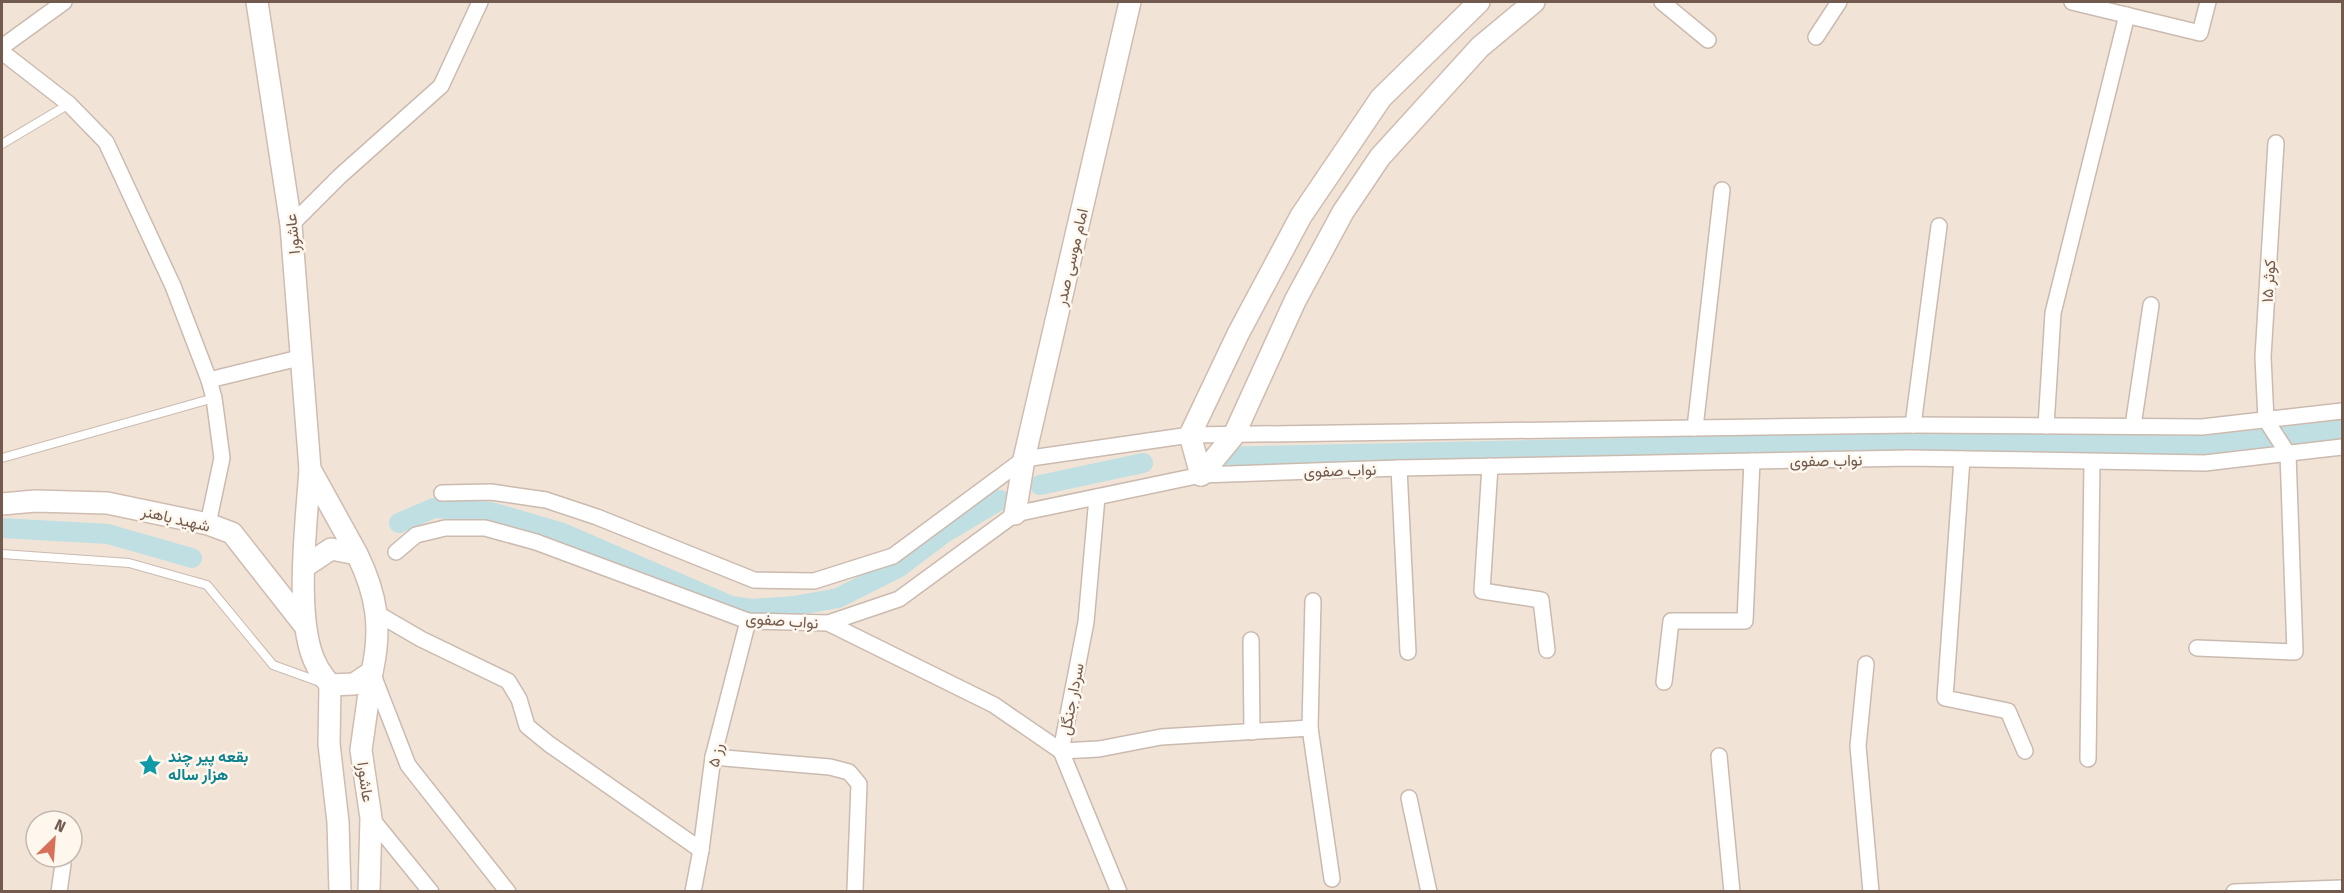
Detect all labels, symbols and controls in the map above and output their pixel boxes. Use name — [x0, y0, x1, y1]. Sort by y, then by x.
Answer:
street label: امام موسی صدر — [1051, 207, 1093, 309]
street label: عاشورا — [281, 213, 305, 255]
street label: کوثر ۱۵ — [2258, 259, 2280, 303]
street label: نواب صفوی — [1789, 450, 1863, 472]
street label: نواب صفوی — [1303, 460, 1377, 482]
street label: شهید باهنر — [138, 501, 212, 537]
street label: نواب صفوی — [745, 608, 819, 634]
street label: سردار جنگل — [1055, 661, 1089, 737]
street label: رز ۵ — [704, 742, 728, 769]
place label: بقعه پیر چند هزار ساله — [168, 747, 249, 785]
place icon: بقعه پیر چند هزار ساله — [137, 752, 163, 778]
street label: عاشورا — [352, 761, 378, 804]
north arrow — [24, 809, 84, 869]
text: N — [52, 815, 68, 836]

